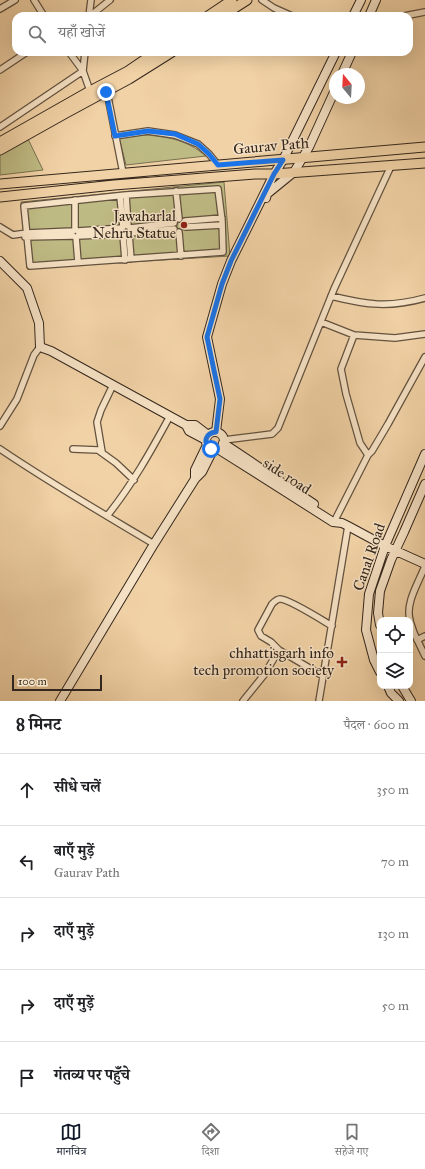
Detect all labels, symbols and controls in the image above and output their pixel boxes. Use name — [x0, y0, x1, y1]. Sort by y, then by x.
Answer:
search box — [12, 12, 413, 56]
icon: search — [26, 23, 48, 45]
text: यहाँ खोजें — [58, 23, 105, 41]
north arrow — [329, 68, 365, 104]
route end — [97, 83, 115, 101]
street label: Gaurav Path — [232, 134, 310, 158]
place label: Jawaharlal Nehru Statue — [92, 207, 177, 242]
marker: Jawaharlal Nehru Statue — [179, 220, 189, 230]
route start — [202, 440, 220, 458]
street label: side road — [260, 454, 315, 498]
street label: Canal Road — [349, 520, 389, 593]
map controls — [377, 617, 413, 689]
button: locate — [377, 617, 413, 653]
place label: chhattisgarh info tech promotion society — [193, 644, 335, 679]
button: layers — [377, 653, 413, 689]
marker: chhattisgarh info tech promotion society — [337, 657, 347, 667]
scale bar — [12, 673, 102, 692]
text: 100 m — [18, 675, 47, 688]
text: 8 मिनट — [16, 714, 61, 735]
text: पैदल · 600 m — [344, 717, 409, 733]
text: सीधे चलें — [54, 778, 101, 796]
icon: ahead — [16, 779, 38, 801]
text: 350 m — [376, 782, 409, 798]
text: बाएँ मुड़ें — [54, 842, 94, 860]
icon: left — [16, 851, 38, 873]
text: 70 m — [381, 854, 409, 870]
text: Gaurav Path — [54, 865, 120, 881]
text: दाएँ मुड़ें — [54, 922, 94, 940]
icon: right — [16, 923, 38, 945]
text: 130 m — [377, 926, 409, 942]
text: दाएँ मुड़ें — [54, 994, 94, 1012]
icon: right — [16, 995, 38, 1017]
text: 50 m — [382, 998, 409, 1014]
text: गंतव्य पर पहुँचे — [54, 1066, 130, 1084]
icon: arrive — [16, 1067, 38, 1089]
tab: मानचित्र — [57, 1121, 86, 1162]
tab: दिशा — [200, 1121, 222, 1162]
tab: सहेजे गए — [335, 1121, 368, 1162]

